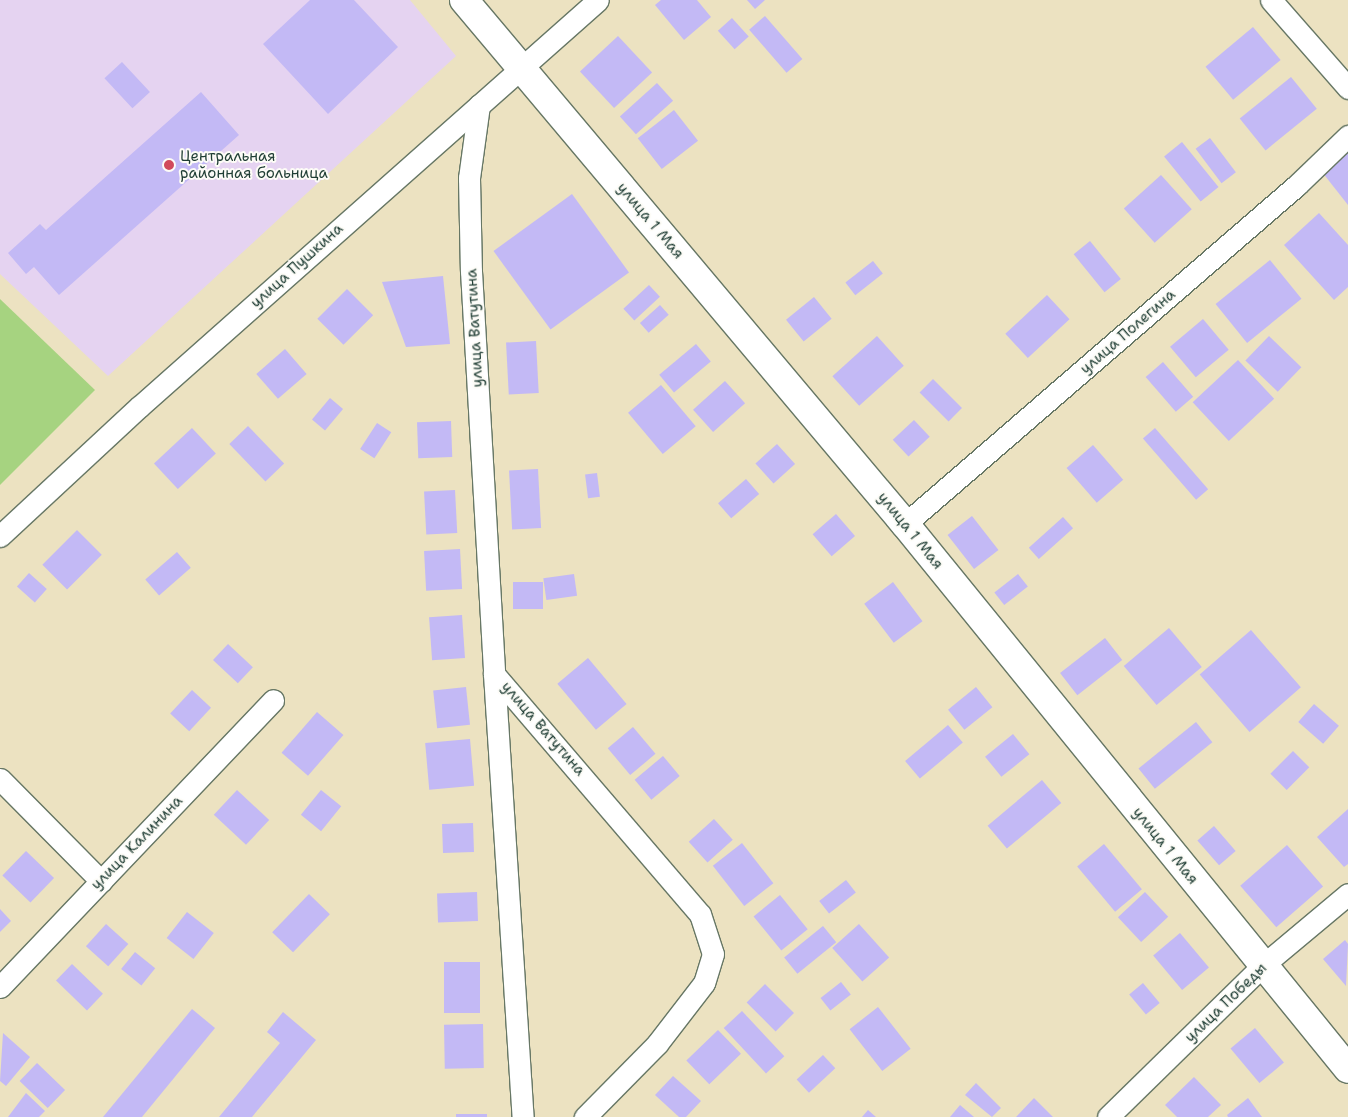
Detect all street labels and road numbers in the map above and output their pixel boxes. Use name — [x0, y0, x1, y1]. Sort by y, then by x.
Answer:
street label: улица 1 Мая — [613, 179, 687, 263]
street label: улица Пушкина — [247, 220, 347, 312]
street label: улица Ватутина — [463, 268, 487, 388]
street label: улица Полегина — [1077, 286, 1179, 378]
street label: улица 1 Мая — [873, 489, 947, 573]
street label: улица Ватутина — [497, 678, 589, 780]
street label: улица Калинина — [88, 792, 186, 894]
street label: улица 1 Мая — [1128, 804, 1202, 888]
street label: улица Победы — [1181, 959, 1271, 1047]

